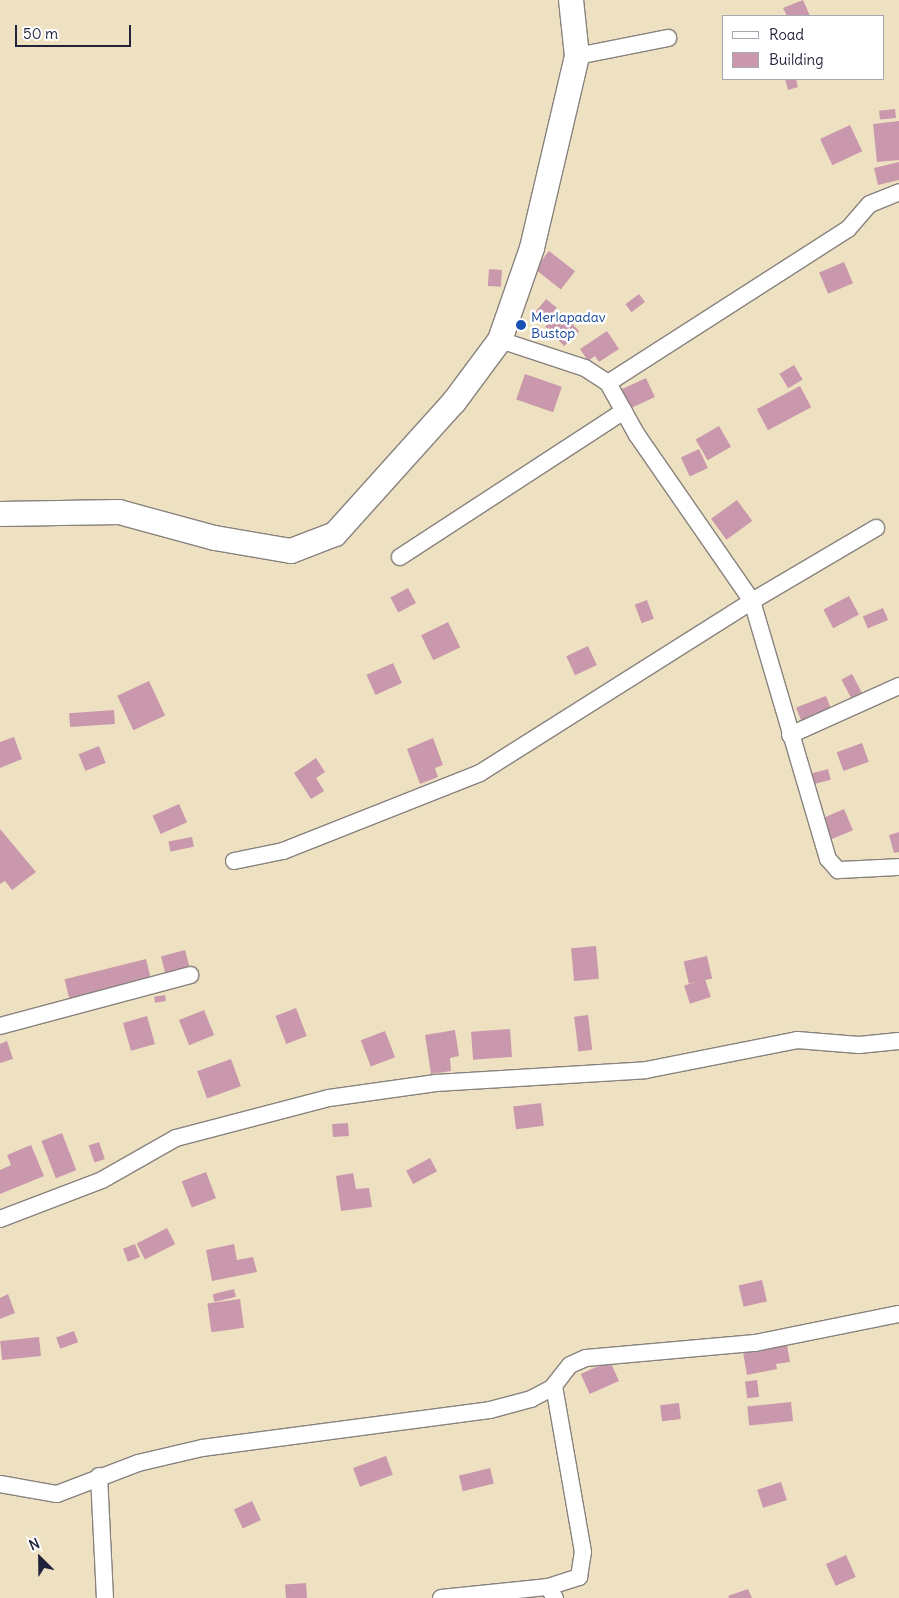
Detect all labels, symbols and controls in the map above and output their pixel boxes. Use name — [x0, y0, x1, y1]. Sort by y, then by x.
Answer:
scale bar — [18, 15, 134, 47]
legend — [722, 15, 884, 80]
text: 50 m — [23, 24, 58, 43]
text: Road — [769, 25, 804, 44]
text: Building — [769, 50, 824, 69]
place label: Merlapadav Bustop — [531, 309, 606, 342]
marker: Merlapadav Bustop — [515, 319, 527, 331]
north arrow — [15, 1533, 65, 1583]
text: N — [26, 1534, 42, 1554]

